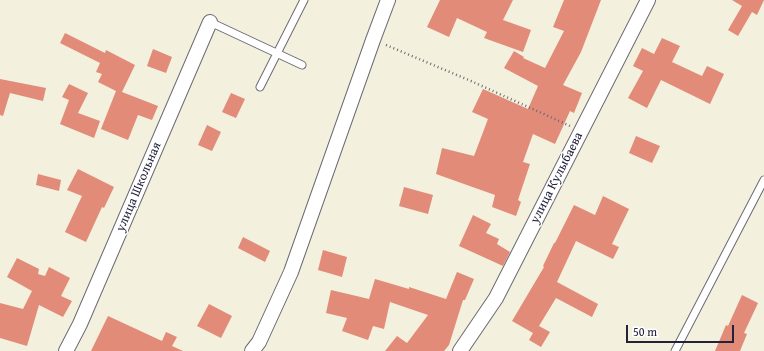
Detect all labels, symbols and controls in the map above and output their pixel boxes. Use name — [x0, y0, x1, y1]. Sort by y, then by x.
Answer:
street label: улица Кулыбаева — [527, 130, 587, 226]
street label: улица Школьная — [113, 140, 165, 234]
scale bar — [628, 317, 736, 343]
text: 50 m — [633, 323, 657, 340]

